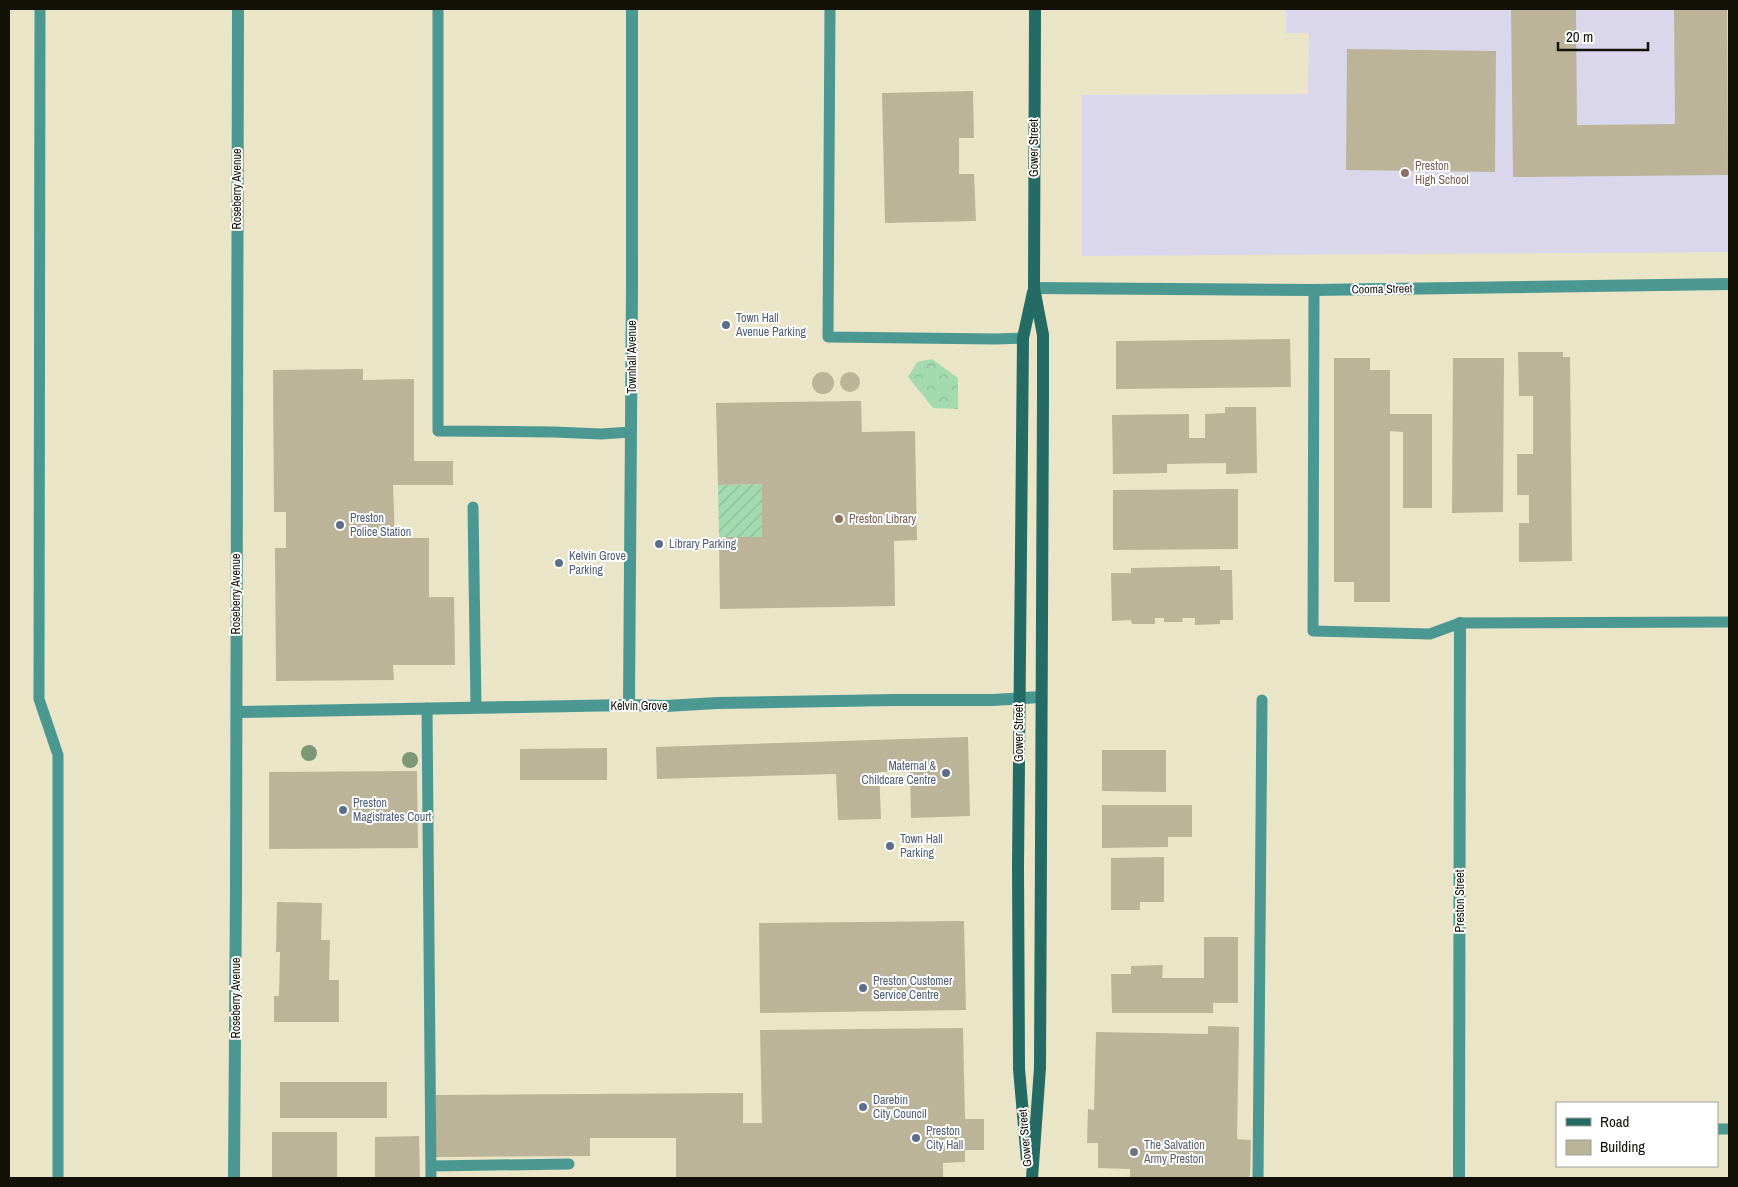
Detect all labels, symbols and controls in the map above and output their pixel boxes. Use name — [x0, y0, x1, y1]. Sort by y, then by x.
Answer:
scale bar — [1558, 20, 1648, 52]
text: 20 m — [1566, 26, 1593, 47]
street label: Gower Street — [1026, 119, 1042, 177]
street label: Roseberry Avenue — [229, 149, 245, 229]
place label: Preston High School — [1415, 158, 1469, 188]
marker: Preston High School — [1399, 167, 1411, 179]
street label: Cooma Street — [1352, 280, 1413, 298]
place label: Town Hall Avenue Parking — [735, 310, 806, 340]
marker: Town Hall Avenue Parking — [720, 319, 732, 331]
street label: Townhall Avenue — [624, 320, 640, 394]
place label: Preston Police Station — [350, 510, 411, 540]
place label: Preston Library — [849, 511, 916, 527]
marker: Preston Library — [833, 513, 845, 525]
marker: Preston Police Station — [334, 519, 346, 531]
place label: Library Parking — [669, 536, 737, 552]
marker: Library Parking — [653, 538, 665, 550]
place label: Kelvin Grove Parking — [569, 548, 626, 578]
street label: Roseberry Avenue — [228, 554, 244, 634]
marker: Kelvin Grove Parking — [553, 557, 565, 569]
street label: Kelvin Grove — [611, 698, 667, 714]
street label: Gower Street — [1011, 704, 1027, 762]
place label: Maternal & Childcare Centre — [862, 758, 936, 788]
marker: Maternal & Childcare Centre — [940, 767, 952, 779]
place label: Preston Magistrates Court — [353, 795, 431, 825]
marker: Preston Magistrates Court — [337, 804, 349, 816]
place label: Town Hall Parking — [900, 831, 943, 861]
marker: Town Hall Parking — [884, 840, 896, 852]
street label: Preston Street — [1452, 869, 1468, 932]
street label: Roseberry Avenue — [228, 958, 244, 1038]
place label: Preston Customer Service Centre — [873, 973, 953, 1003]
marker: Preston Customer Service Centre — [857, 982, 869, 994]
place label: Darebin City Council — [873, 1092, 927, 1122]
marker: Darebin City Council — [857, 1101, 869, 1113]
legend — [1556, 1102, 1718, 1167]
street label: Gower Street — [1014, 1108, 1035, 1168]
text: Road — [1600, 1111, 1629, 1132]
place label: Preston City Hall — [926, 1123, 963, 1153]
marker: Preston City Hall — [910, 1132, 922, 1144]
text: Building — [1600, 1136, 1645, 1157]
place label: The Salvation Army Preston — [1143, 1137, 1205, 1167]
marker: The Salvation Army Preston — [1128, 1146, 1140, 1158]

